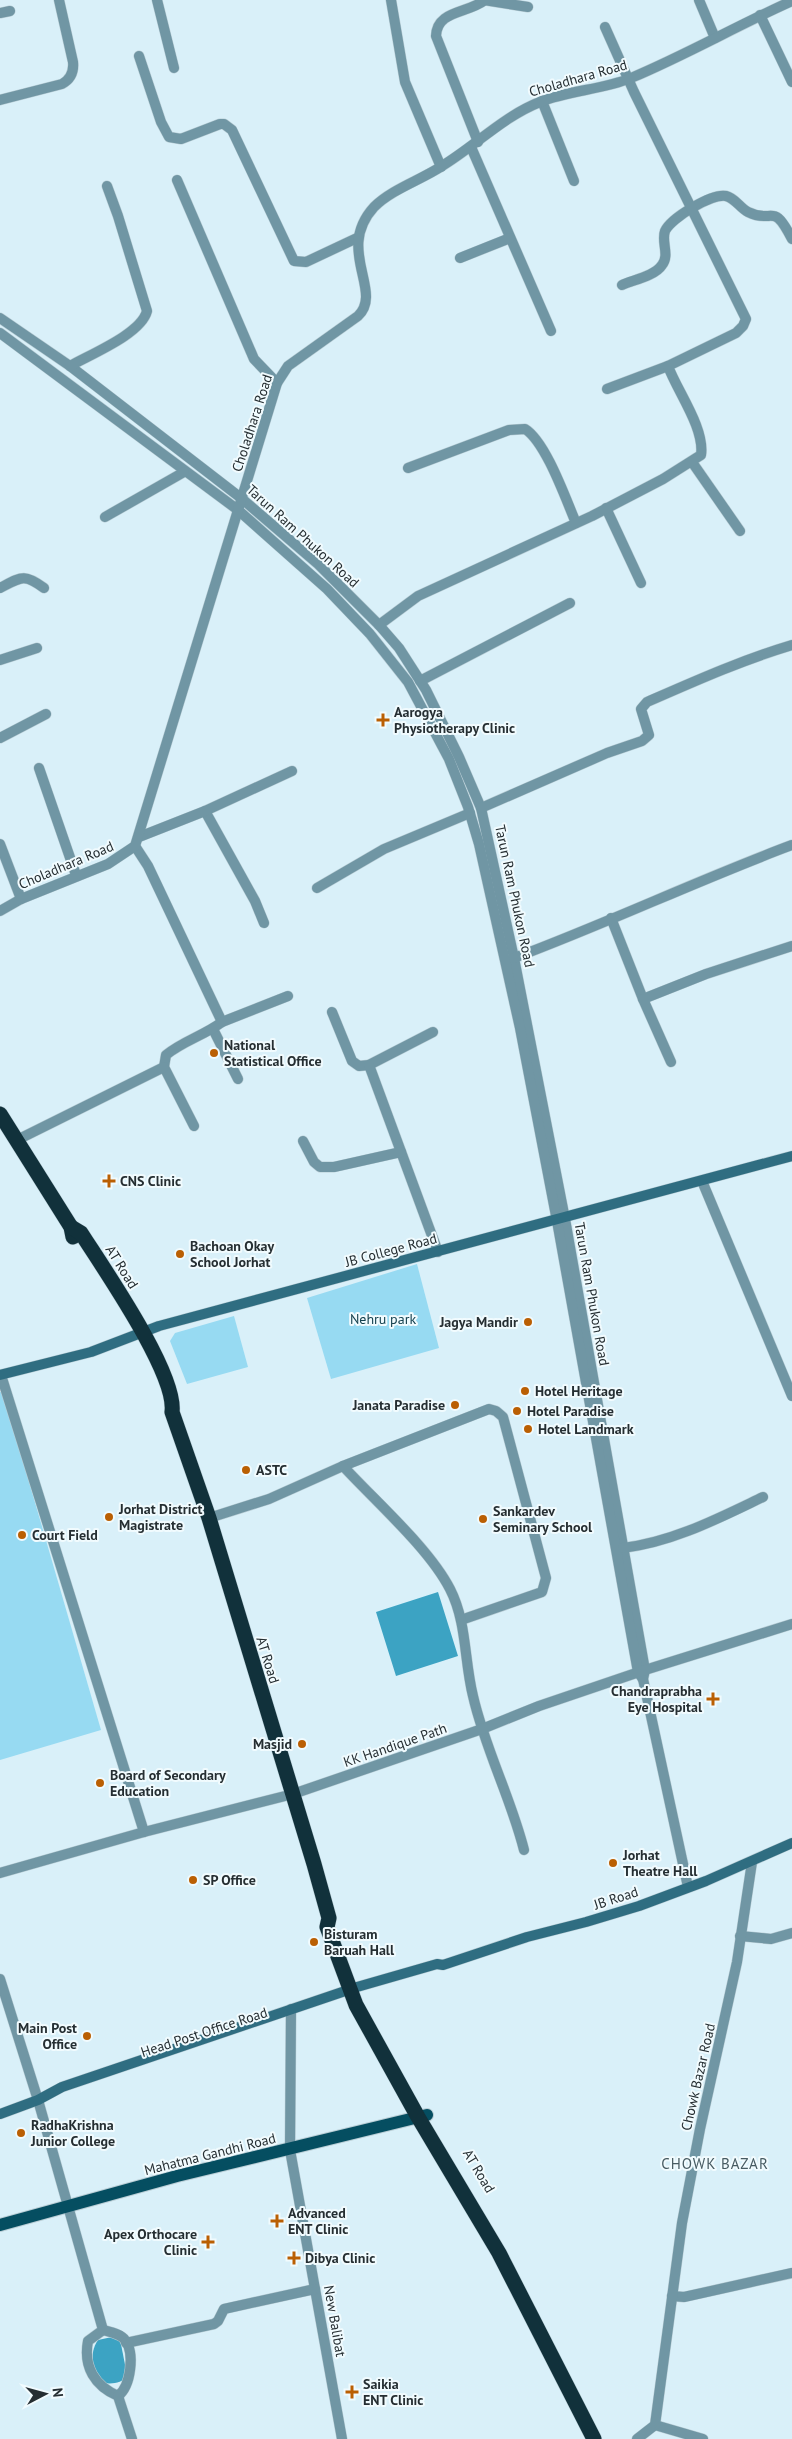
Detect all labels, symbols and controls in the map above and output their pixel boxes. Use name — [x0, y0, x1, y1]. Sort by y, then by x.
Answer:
street label: Choladhara Road — [527, 55, 629, 101]
street label: Choladhara Road — [228, 372, 276, 474]
street label: Tarun Ram Phukon Road — [243, 481, 363, 591]
place label: Aarogya Physiotherapy Clinic — [394, 703, 515, 737]
marker: Aarogya Physiotherapy Clinic — [376, 713, 390, 727]
street label: Tarun Ram Phukon Road — [491, 823, 539, 969]
street label: Choladhara Road — [16, 837, 116, 893]
place label: National Statistical Office — [224, 1036, 322, 1070]
marker: National Statistical Office — [208, 1047, 220, 1059]
place label: CNS Clinic — [120, 1172, 181, 1190]
marker: CNS Clinic — [102, 1174, 116, 1188]
street label: Tarun Ram Phukon Road — [571, 1221, 613, 1367]
street label: JB College Road — [342, 1229, 439, 1271]
place label: Bachoan Okay School Jorhat — [190, 1237, 275, 1271]
street label: AT Road — [102, 1242, 142, 1292]
marker: Bachoan Okay School Jorhat — [174, 1248, 186, 1260]
park label: Nehru park — [350, 1310, 416, 1328]
place label: Jagya Mandir — [439, 1313, 518, 1331]
marker: Jagya Mandir — [522, 1316, 534, 1328]
place label: Hotel Heritage — [535, 1382, 623, 1400]
marker: Hotel Heritage — [519, 1385, 531, 1397]
place label: Janata Paradise — [352, 1396, 445, 1414]
marker: Janata Paradise — [449, 1399, 461, 1411]
place label: Hotel Paradise — [527, 1402, 614, 1420]
marker: Hotel Paradise — [511, 1405, 523, 1417]
place label: Hotel Landmark — [538, 1420, 634, 1438]
marker: Hotel Landmark — [522, 1423, 534, 1435]
place label: ASTC — [256, 1461, 287, 1479]
marker: ASTC — [240, 1464, 252, 1476]
place label: Jorhat District Magistrate — [118, 1500, 202, 1534]
place label: Sankardev Seminary School — [493, 1502, 593, 1536]
marker: Jorhat District Magistrate — [103, 1511, 115, 1523]
marker: Sankardev Seminary School — [477, 1513, 489, 1525]
place label: Court Field — [32, 1526, 98, 1544]
marker: Court Field — [16, 1529, 28, 1541]
street label: AT Road — [252, 1634, 284, 1686]
place label: Chandraprabha Eye Hospital — [611, 1682, 703, 1716]
marker: Chandraprabha Eye Hospital — [706, 1692, 720, 1706]
street label: KK Handique Path — [341, 1719, 449, 1771]
place label: Masjid — [253, 1735, 292, 1753]
marker: Masjid — [296, 1738, 308, 1750]
place label: Board of Secondary Education — [110, 1766, 226, 1800]
marker: Board of Secondary Education — [94, 1777, 106, 1789]
place label: Jorhat Theatre Hall — [622, 1846, 698, 1880]
marker: Jorhat Theatre Hall — [607, 1857, 619, 1869]
place label: SP Office — [203, 1871, 256, 1889]
marker: SP Office — [187, 1874, 199, 1886]
street label: JB Road — [591, 1882, 640, 1914]
place label: Bisturam Baruah Hall — [324, 1925, 395, 1959]
marker: Bisturam Baruah Hall — [308, 1936, 320, 1948]
street label: Head Post Office Road — [138, 2003, 270, 2061]
place label: Main Post Office — [18, 2019, 77, 2053]
street label: Chowk Bazar Road — [677, 2021, 719, 2133]
marker: Main Post Office — [81, 2030, 93, 2042]
place label: RadhaKrishna Junior College — [30, 2116, 115, 2150]
marker: RadhaKrishna Junior College — [15, 2127, 27, 2139]
street label: Mahatma Gandhi Road — [142, 2129, 278, 2179]
street label: AT Road — [459, 2146, 499, 2196]
district label: CHOWK BAZAR — [661, 2154, 769, 2173]
place label: Advanced ENT Clinic — [288, 2204, 348, 2238]
marker: Advanced ENT Clinic — [270, 2214, 284, 2228]
place label: Apex Orthocare Clinic — [104, 2225, 197, 2259]
marker: Apex Orthocare Clinic — [201, 2235, 215, 2249]
place label: Dibya Clinic — [305, 2249, 375, 2267]
marker: Dibya Clinic — [287, 2251, 301, 2265]
street label: New Balibat — [320, 2284, 350, 2358]
north arrow — [20, 2369, 70, 2419]
place label: Saikia ENT Clinic — [363, 2375, 423, 2409]
marker: Saikia ENT Clinic — [345, 2385, 359, 2399]
text: N — [48, 2387, 67, 2398]

